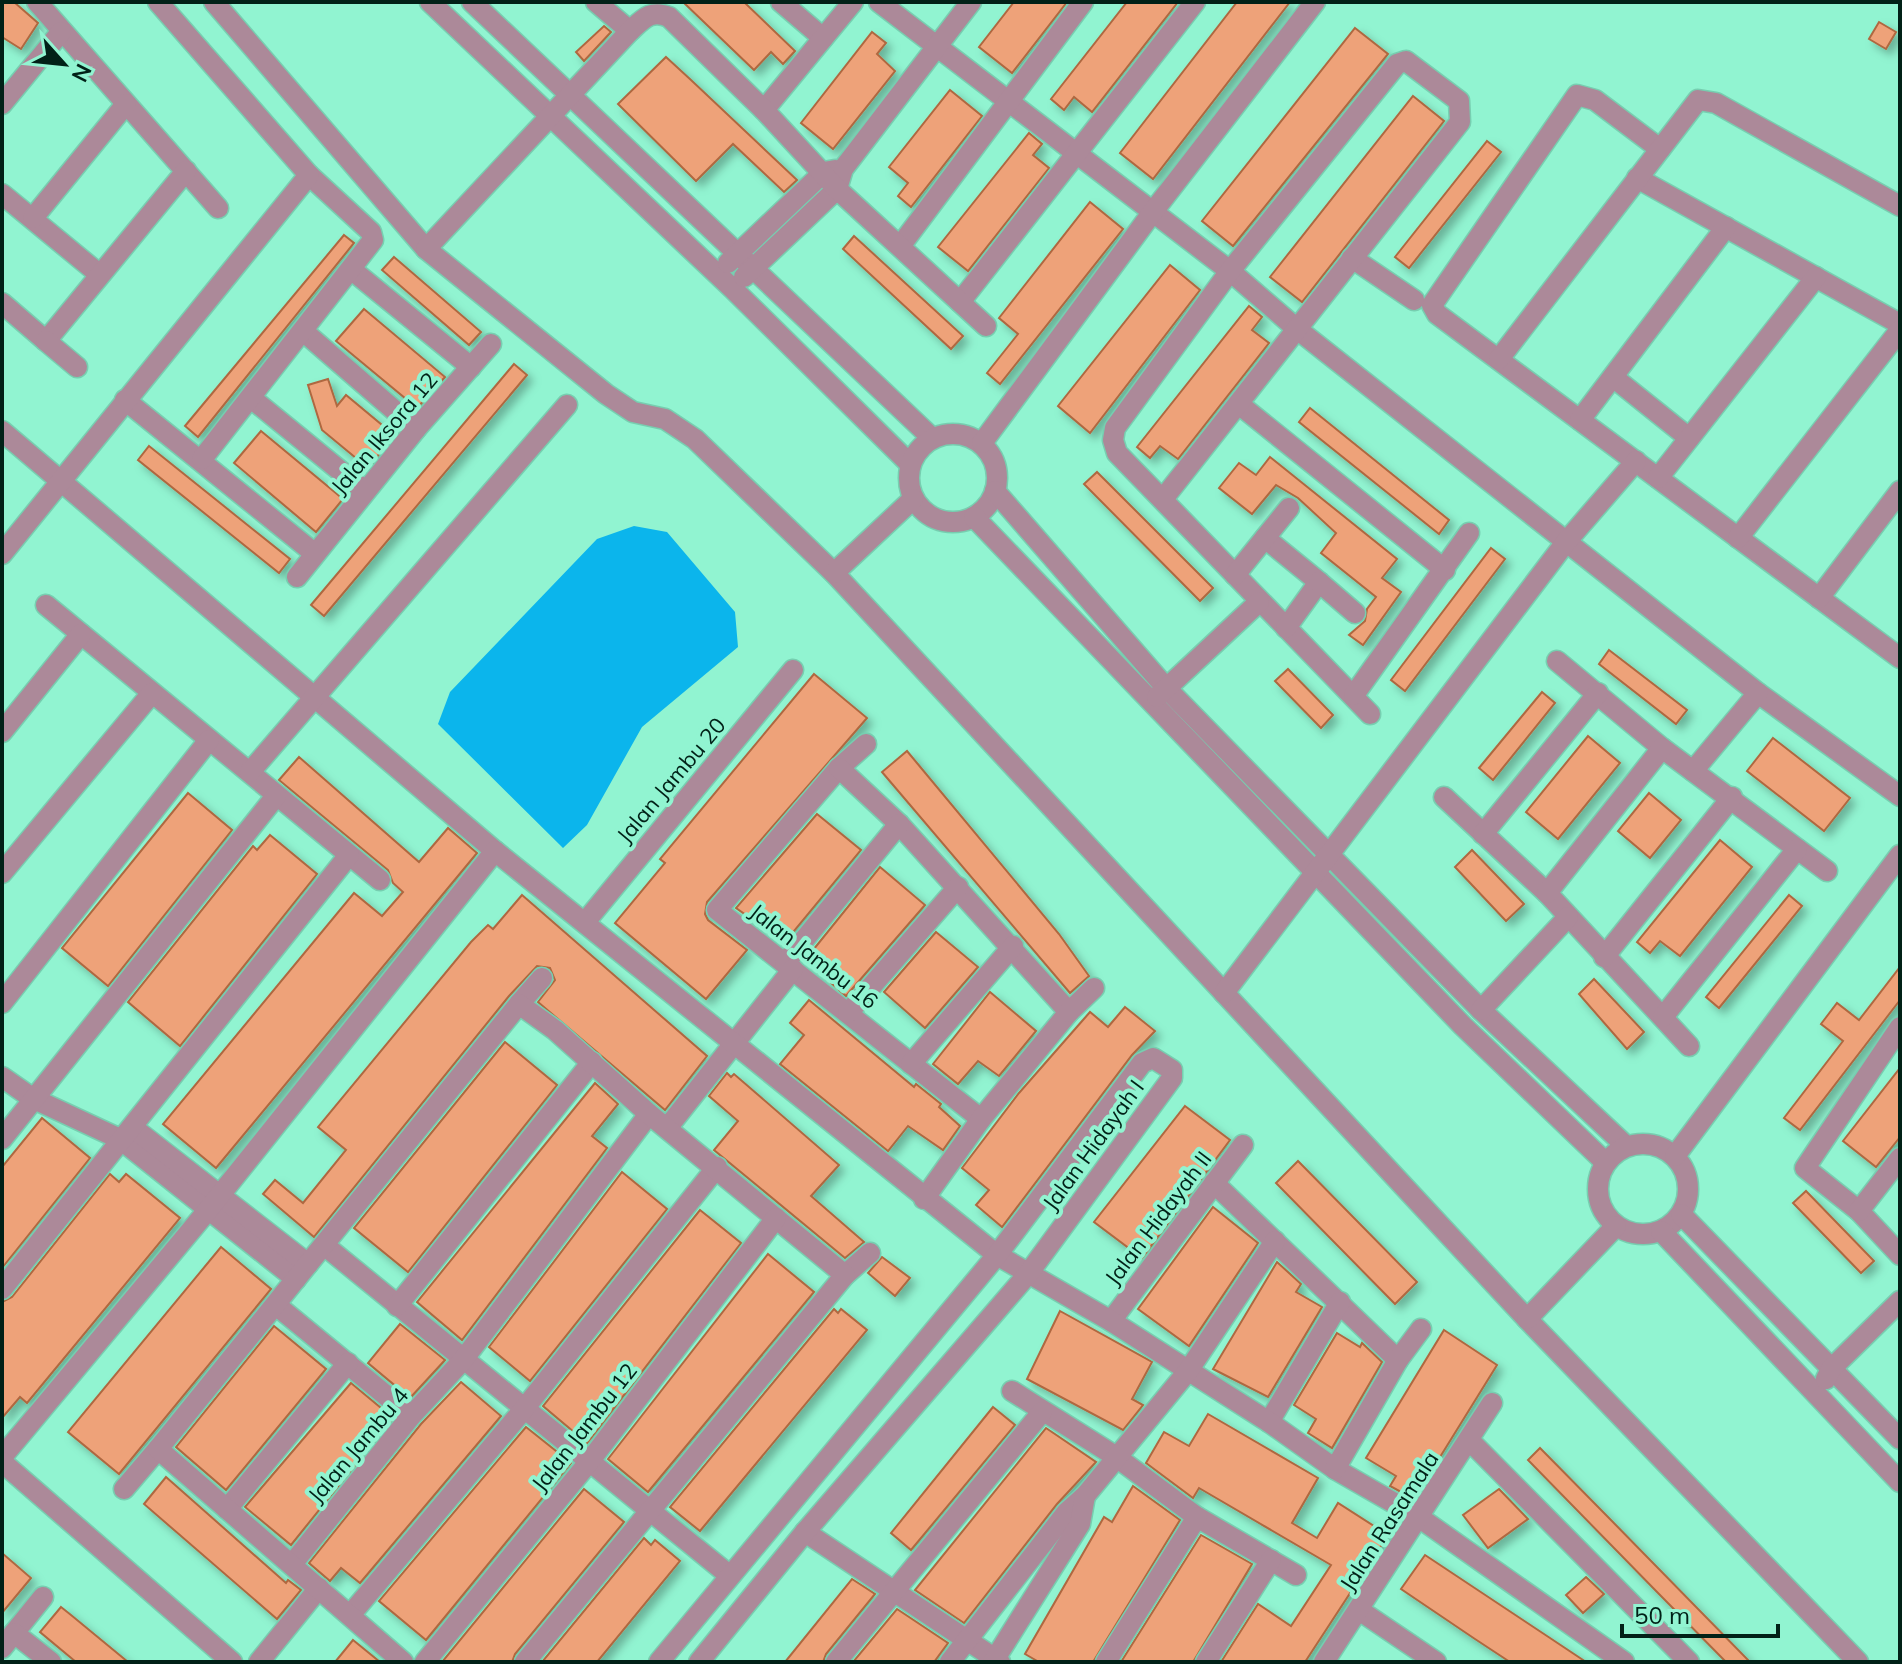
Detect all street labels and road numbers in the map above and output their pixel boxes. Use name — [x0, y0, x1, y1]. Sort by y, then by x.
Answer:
street label: Jalan Iksora 12 — [325, 366, 443, 500]
street label: Jalan Jambu 20 — [610, 712, 732, 848]
street label: Jalan Jambu 16 — [744, 897, 884, 1015]
street label: Jalan Hidayah I — [1036, 1074, 1150, 1216]
street label: Jalan Hidayah II — [1098, 1145, 1218, 1291]
street label: Jalan Jambu 12 — [525, 1357, 643, 1497]
street label: Jalan Jambu 4 — [302, 1382, 414, 1508]
street label: Jalan Rasamala — [1333, 1446, 1445, 1596]

